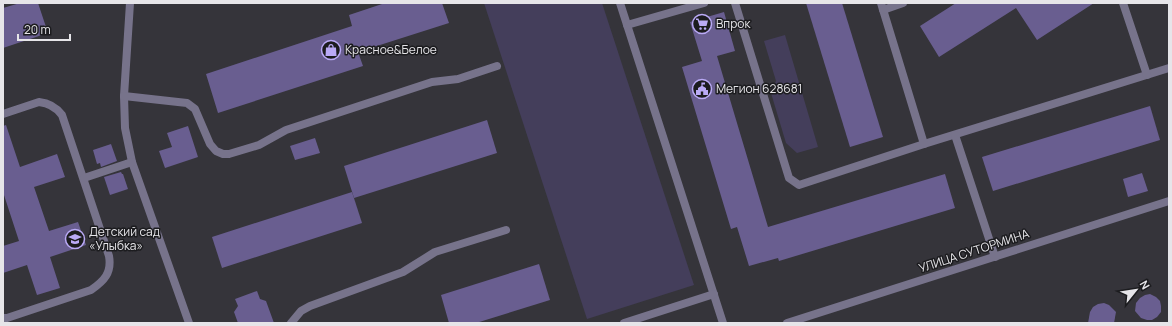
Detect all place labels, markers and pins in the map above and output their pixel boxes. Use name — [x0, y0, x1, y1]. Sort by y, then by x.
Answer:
supermarket icon: Впрок — [691, 13, 713, 35]
place label: Впрок — [716, 15, 751, 32]
shop icon: Красное&Белое — [320, 39, 342, 61]
place label: Красное&Белое — [345, 41, 437, 58]
public building icon: Мегион 628681 — [691, 78, 713, 100]
place label: Мегион 628681 — [716, 80, 802, 97]
place label: Детский сад «Улыбка» — [89, 223, 160, 254]
school or university icon: Детский сад «Улыбка» — [64, 228, 86, 250]

